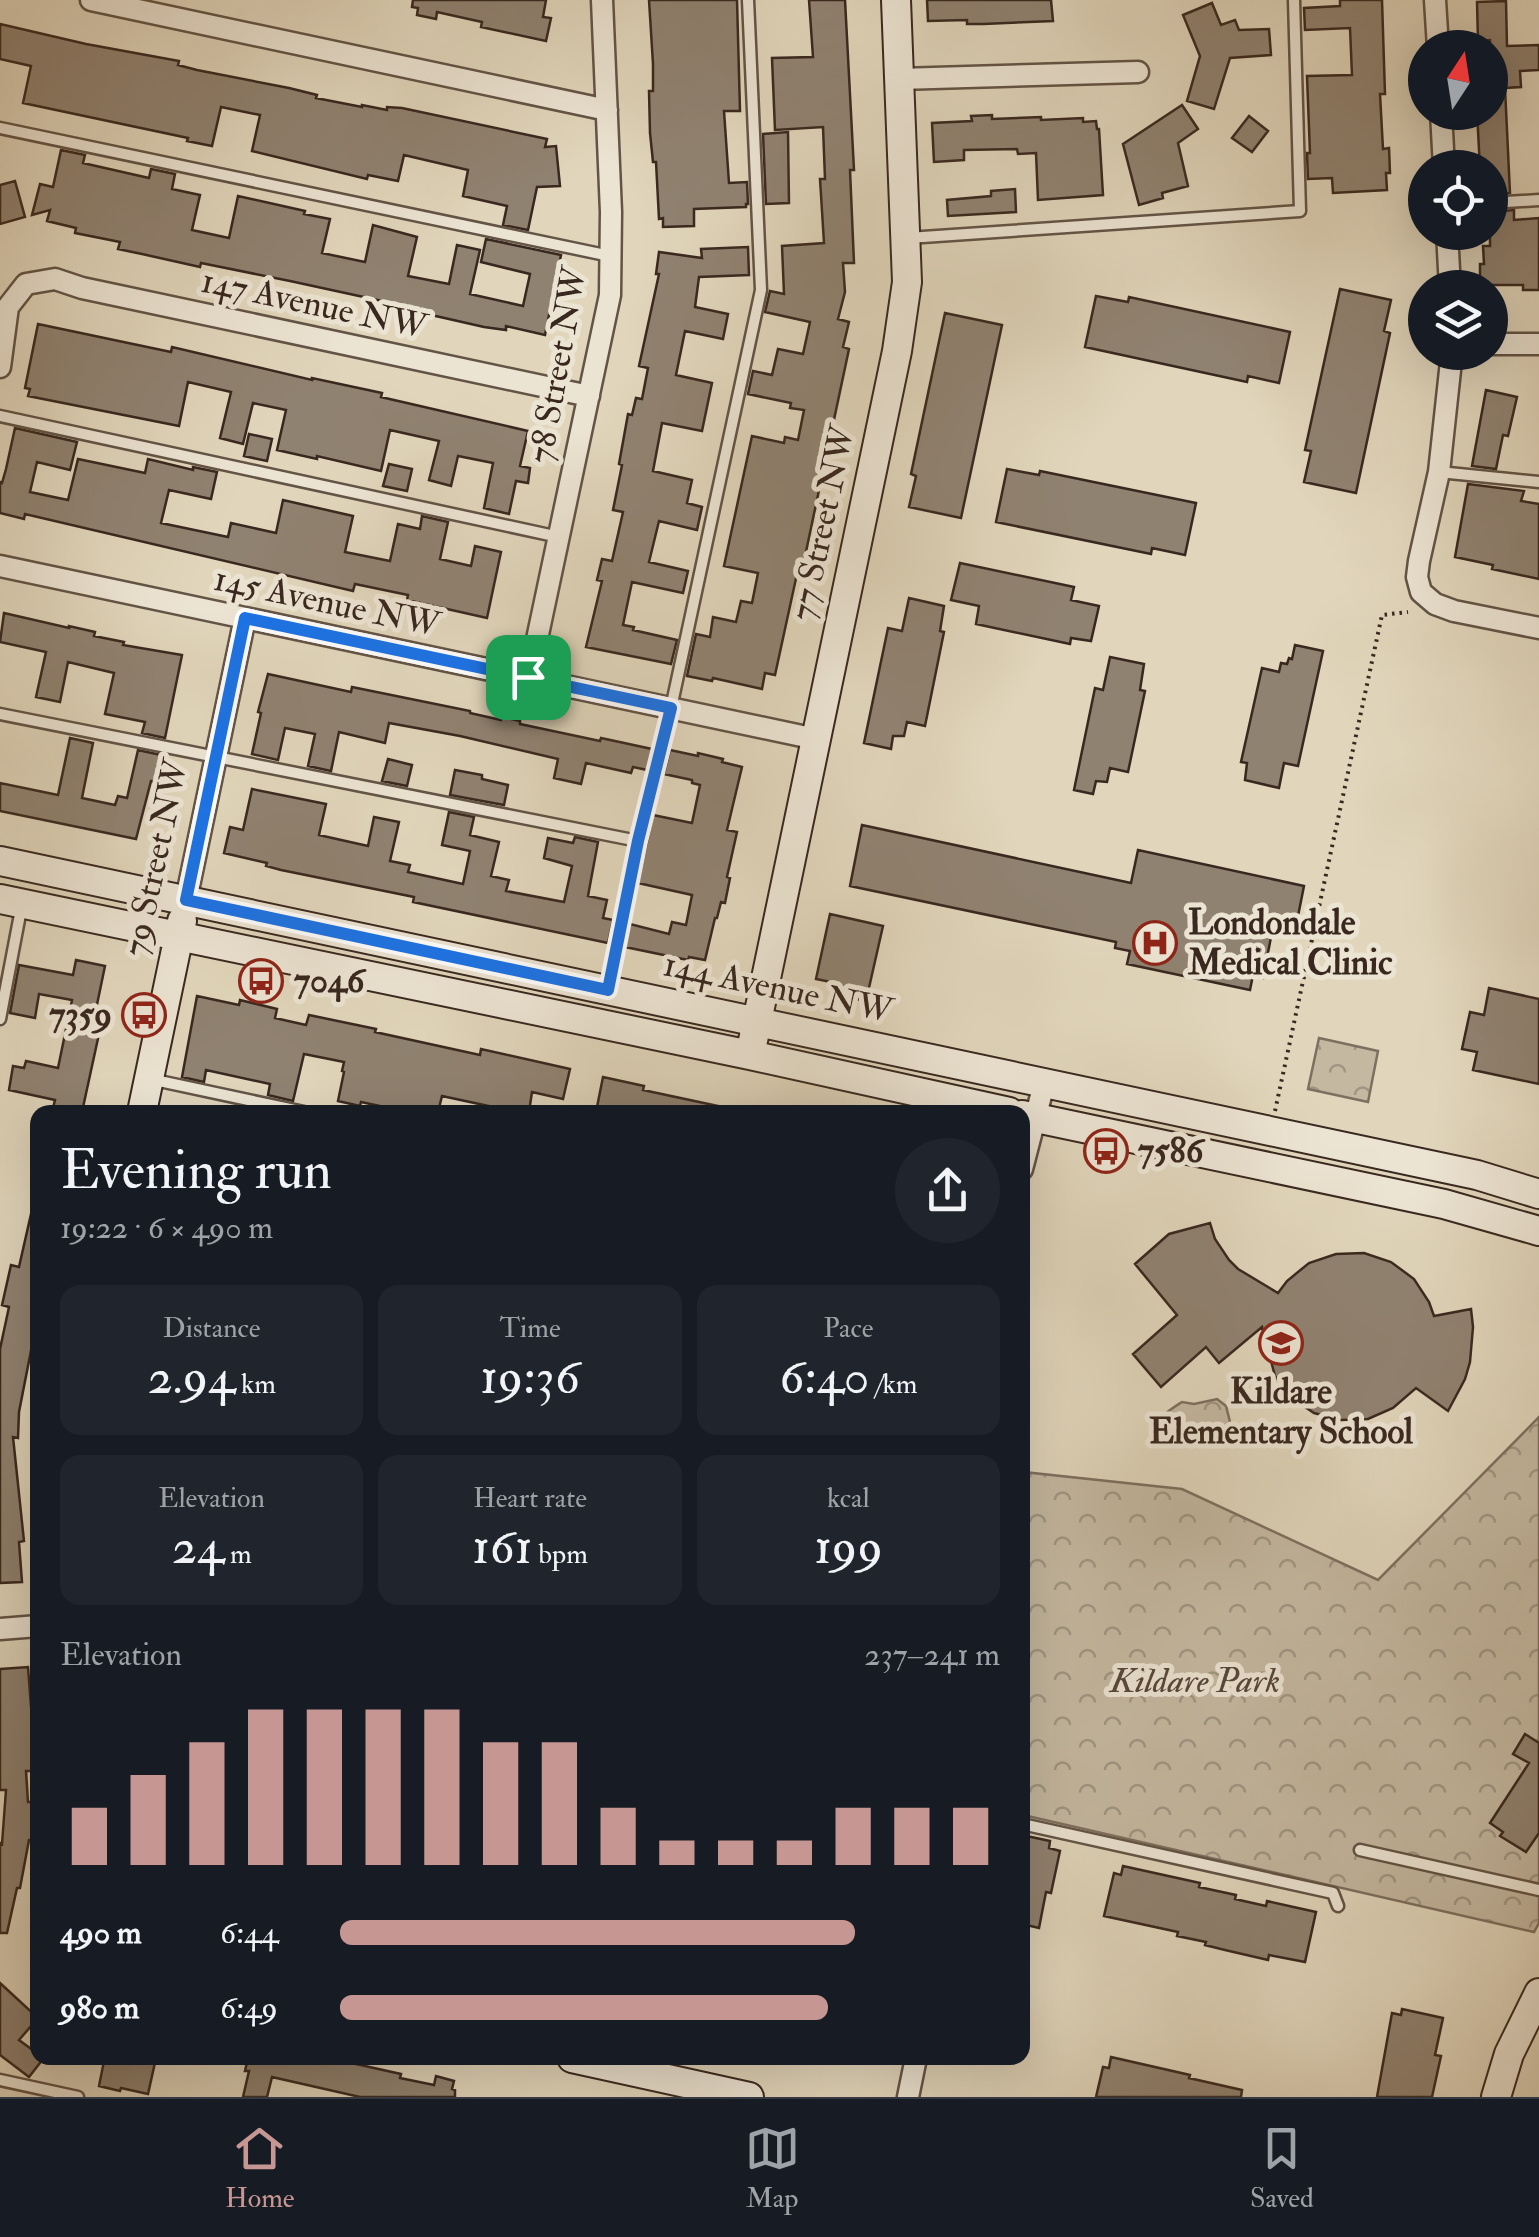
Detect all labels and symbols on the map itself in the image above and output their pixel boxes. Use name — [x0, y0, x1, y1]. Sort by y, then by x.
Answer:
north arrow — [1408, 30, 1508, 130]
street label: 147 Avenue NW — [197, 259, 432, 350]
street label: 78 Street NW — [519, 262, 597, 467]
street label: 77 Street NW — [781, 420, 865, 625]
street label: 145 Avenue NW — [210, 557, 445, 648]
pin — [486, 635, 571, 720]
street label: 79 Street NW — [114, 754, 199, 960]
place label: Londondale Medical Clinic — [1187, 901, 1392, 985]
hospital icon: Londondale Medical Clinic — [1132, 920, 1178, 966]
street label: 144 Avenue NW — [659, 942, 898, 1034]
bus stop icon: 7046 — [238, 958, 284, 1004]
place label: 7046 — [294, 959, 367, 1003]
bus stop icon: 7359 — [121, 992, 167, 1038]
place label: 7359 — [49, 993, 112, 1037]
bus stop icon: 7586 — [1083, 1128, 1129, 1174]
place label: 7586 — [1138, 1129, 1206, 1173]
school or university icon: Kildare Elementary School — [1258, 1320, 1304, 1366]
place label: Kildare Elementary School — [1149, 1370, 1414, 1455]
park label: Kildare Park — [1108, 1659, 1280, 1703]

